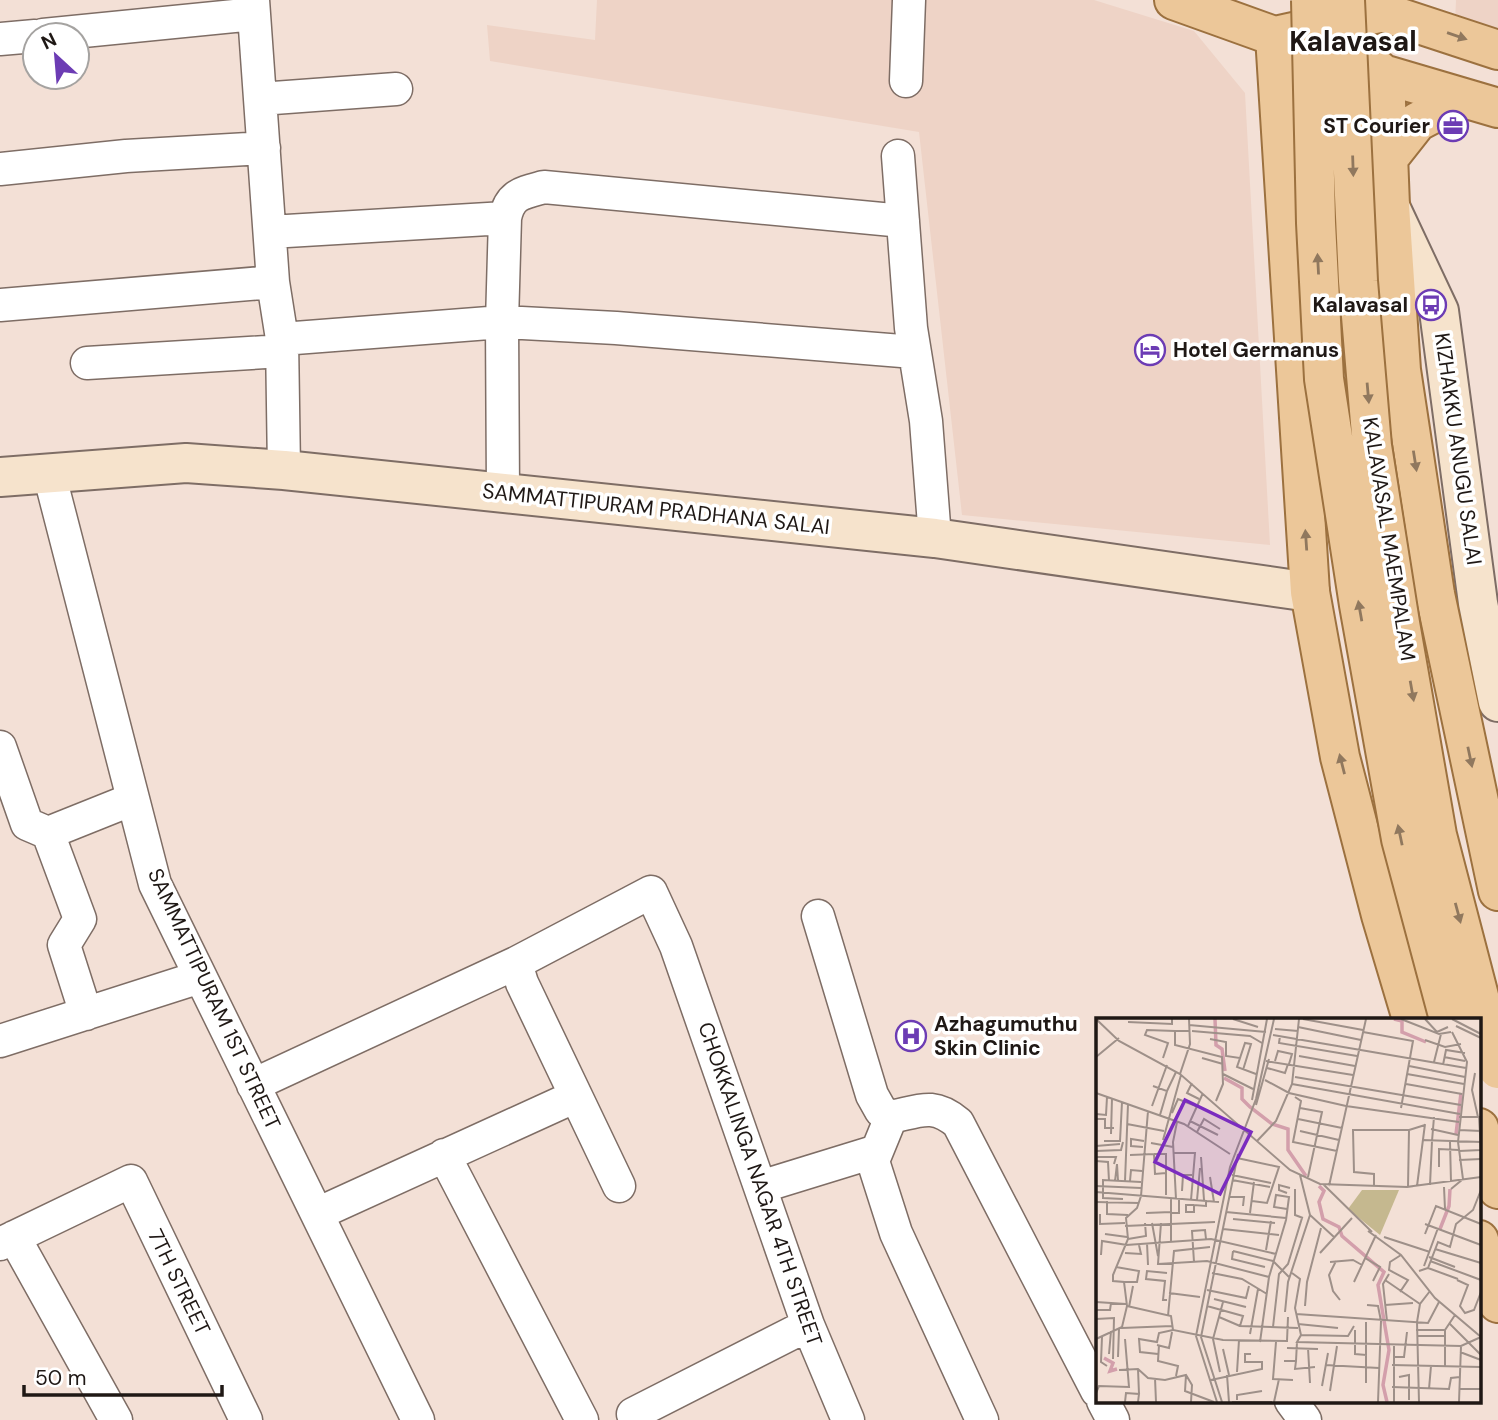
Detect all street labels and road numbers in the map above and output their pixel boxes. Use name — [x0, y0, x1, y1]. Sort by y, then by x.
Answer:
street label: KIZHAKKU ANUGU SALAI — [1428, 331, 1488, 567]
street label: KALAVASAL MAEMPALAM — [1356, 415, 1422, 663]
street label: SAMMATTIPURAM PRADHANA SALAI — [481, 477, 831, 541]
street label: SAMMATTIPURAM 1ST STREET — [141, 864, 287, 1134]
street label: CHOKKALINGA NAGAR 4TH STREET — [691, 1018, 829, 1350]
street label: 7TH STREET — [141, 1224, 217, 1340]

